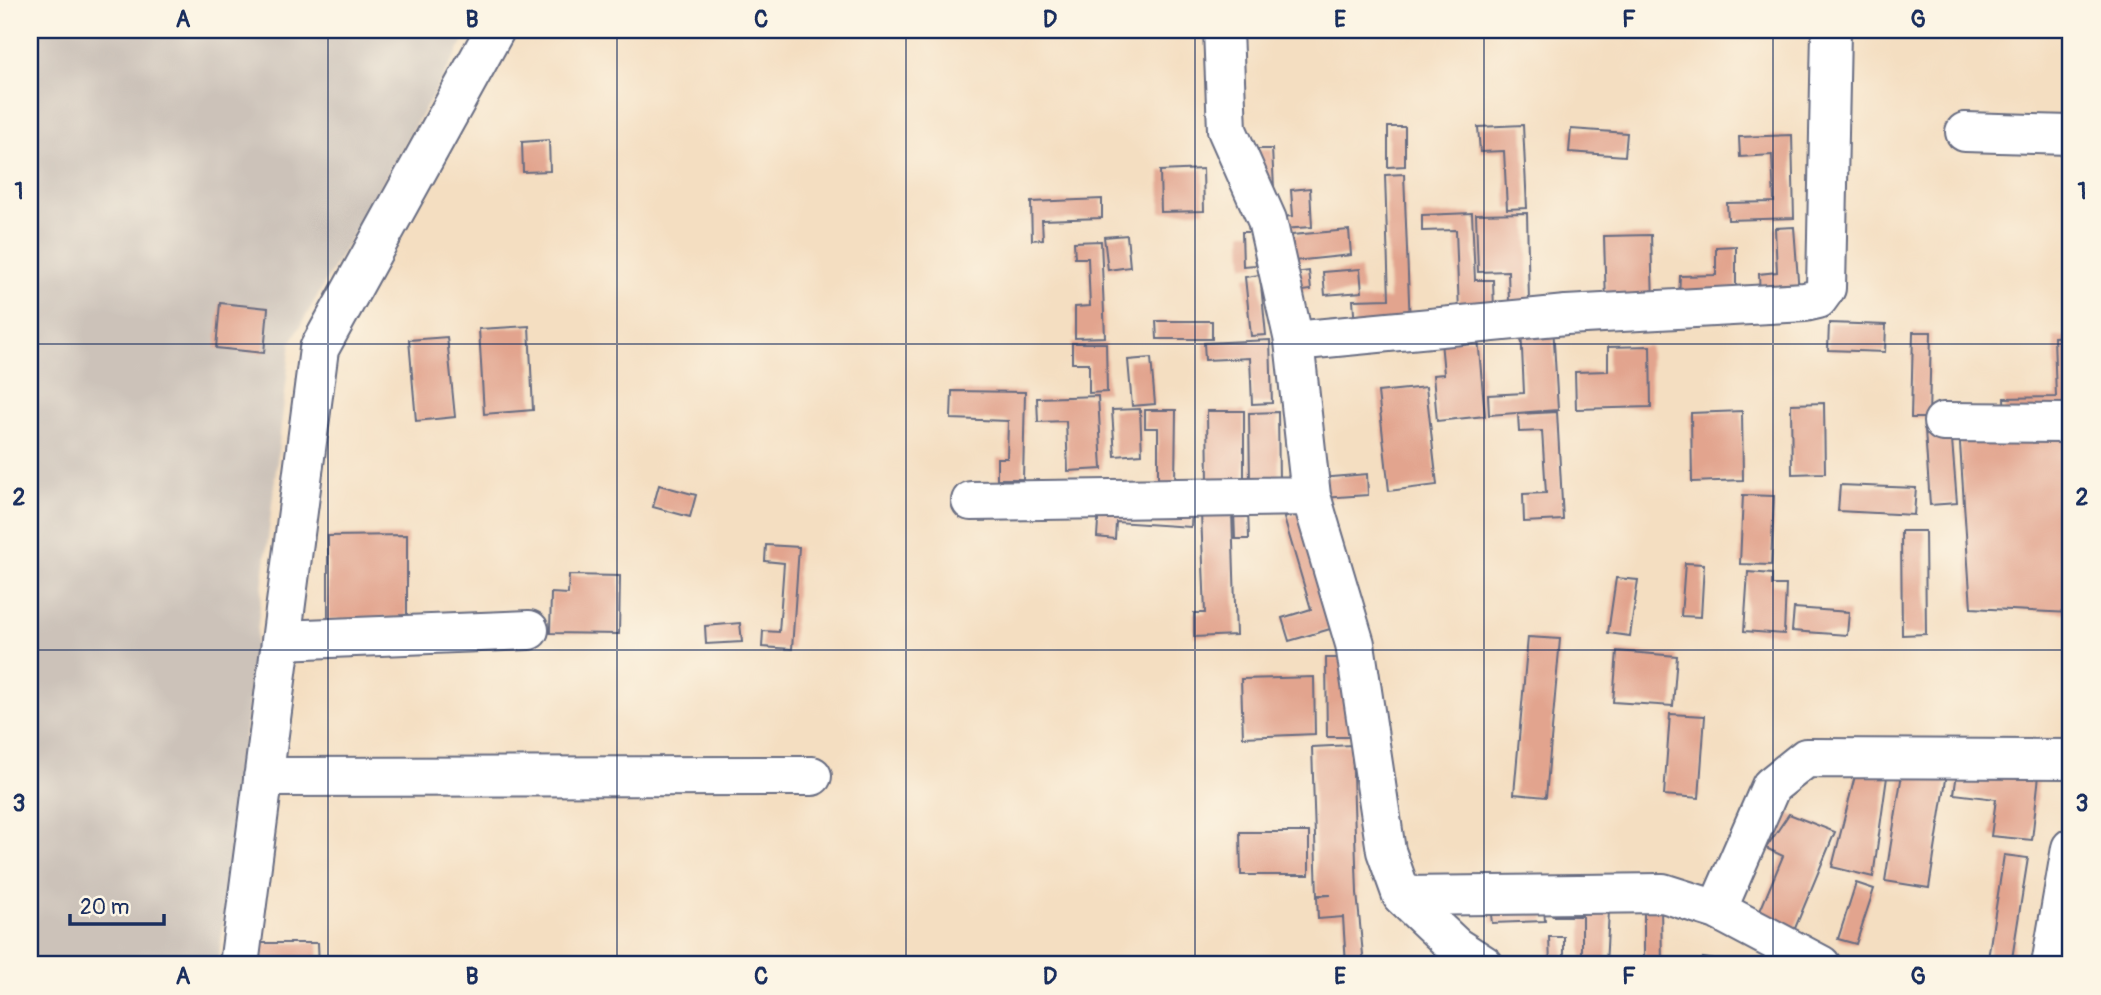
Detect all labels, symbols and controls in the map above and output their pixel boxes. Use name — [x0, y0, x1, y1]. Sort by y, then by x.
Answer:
text: A — [176, 5, 191, 34]
text: B — [465, 5, 479, 34]
text: C — [754, 5, 768, 34]
text: D — [1043, 5, 1057, 34]
text: E — [1334, 5, 1346, 34]
text: F — [1622, 5, 1636, 34]
text: G — [1910, 5, 1926, 34]
text: 1 — [15, 177, 24, 206]
text: 1 — [2078, 177, 2087, 206]
text: 2 — [13, 483, 26, 512]
text: 2 — [2076, 483, 2089, 512]
text: 3 — [13, 789, 25, 818]
text: 3 — [2076, 789, 2088, 818]
scale bar — [70, 883, 164, 927]
text: 20 m — [80, 894, 129, 921]
text: A — [176, 962, 191, 991]
text: B — [465, 962, 479, 991]
text: C — [754, 962, 768, 991]
text: D — [1043, 962, 1057, 991]
text: E — [1334, 962, 1346, 991]
text: F — [1622, 962, 1636, 991]
text: G — [1910, 962, 1926, 991]

